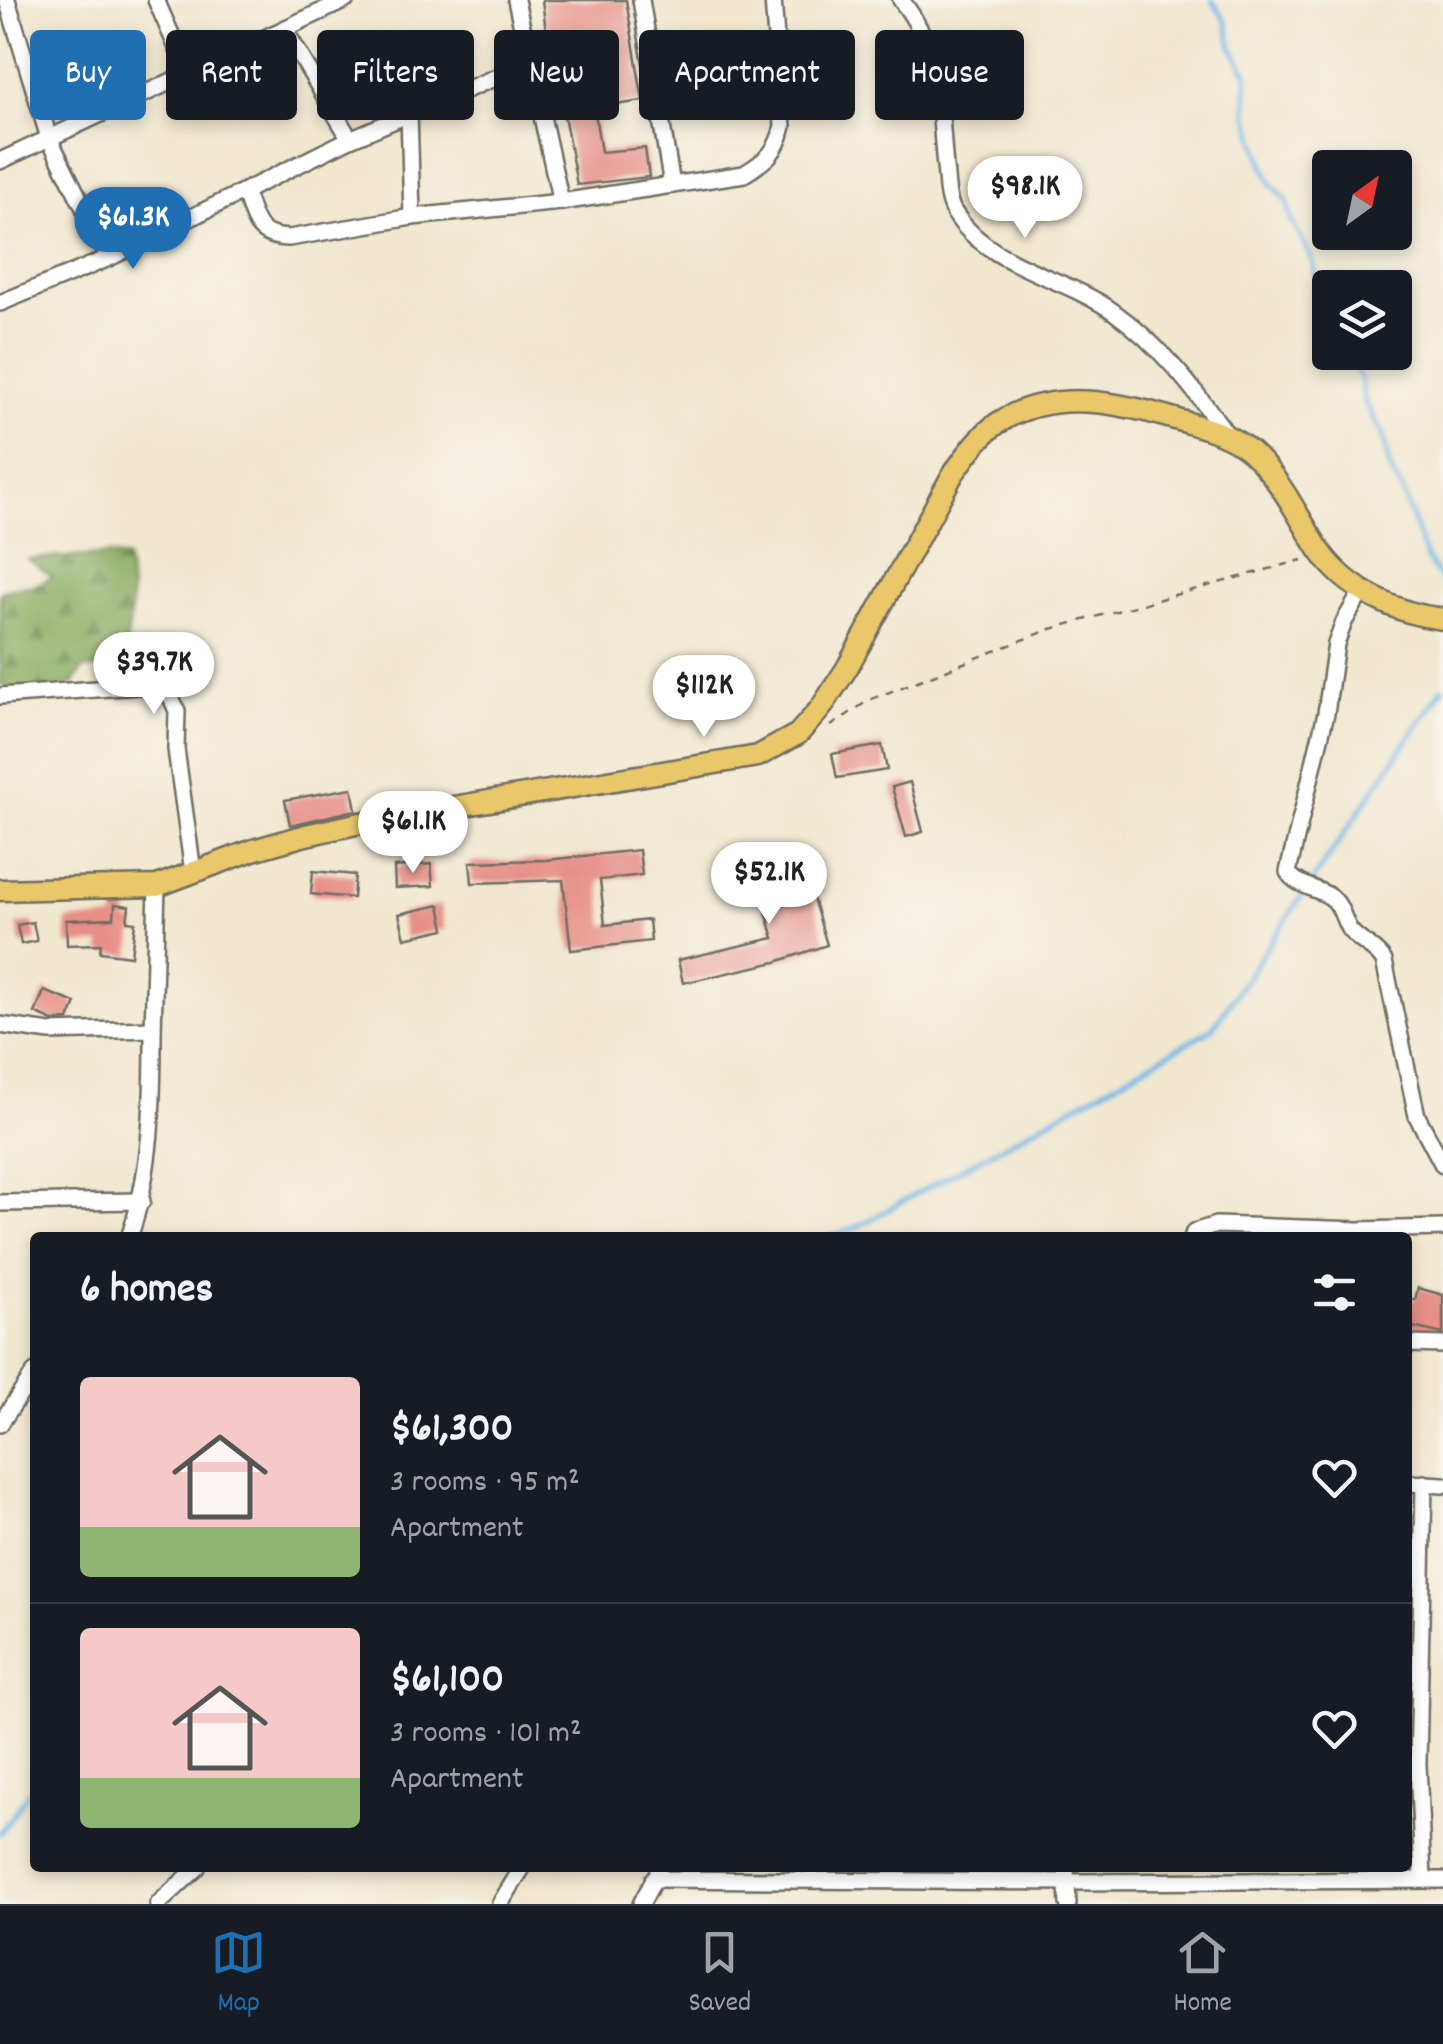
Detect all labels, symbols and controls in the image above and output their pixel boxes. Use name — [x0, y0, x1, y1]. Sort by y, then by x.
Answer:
chip: Buy — [30, 30, 146, 120]
chip: Rent — [166, 30, 297, 120]
chip: Filters — [317, 30, 474, 120]
chip: New — [494, 30, 619, 120]
chip: Apartment — [639, 30, 855, 120]
chip: House — [875, 30, 1024, 120]
north arrow — [1312, 150, 1412, 250]
map controls — [1312, 150, 1412, 370]
pin: $98.1K — [944, 156, 1106, 241]
text: $98.1K — [990, 165, 1060, 211]
pin: $61.3K — [52, 187, 214, 272]
text: $61.3K — [96, 196, 170, 242]
button: layers — [1312, 270, 1412, 370]
pin: $39.7K — [73, 632, 235, 717]
text: $39.7K — [115, 641, 193, 687]
pin: $112K — [634, 655, 774, 740]
text: $112K — [674, 664, 734, 710]
pin: $61.1K — [332, 791, 494, 876]
text: $61.1K — [380, 800, 446, 846]
pin: $52.1K — [688, 842, 850, 927]
text: $52.1K — [733, 851, 805, 897]
text: 6 homes — [80, 1262, 213, 1322]
icon: filters — [1307, 1265, 1362, 1320]
text: $61,300 — [390, 1401, 513, 1461]
icon: home — [160, 1417, 280, 1537]
icon: heart — [1307, 1450, 1362, 1505]
text: 3 rooms · 95 m² — [390, 1461, 580, 1507]
text: Apartment — [390, 1507, 524, 1553]
text: $61,100 — [390, 1652, 504, 1712]
icon: home — [160, 1668, 280, 1788]
icon: heart — [1307, 1701, 1362, 1756]
text: 3 rooms · 101 m² — [390, 1712, 582, 1758]
text: Apartment — [390, 1758, 524, 1804]
tab: Map — [211, 1925, 266, 2025]
tab: Saved — [689, 1925, 751, 2025]
tab: Home — [1173, 1925, 1232, 2025]

